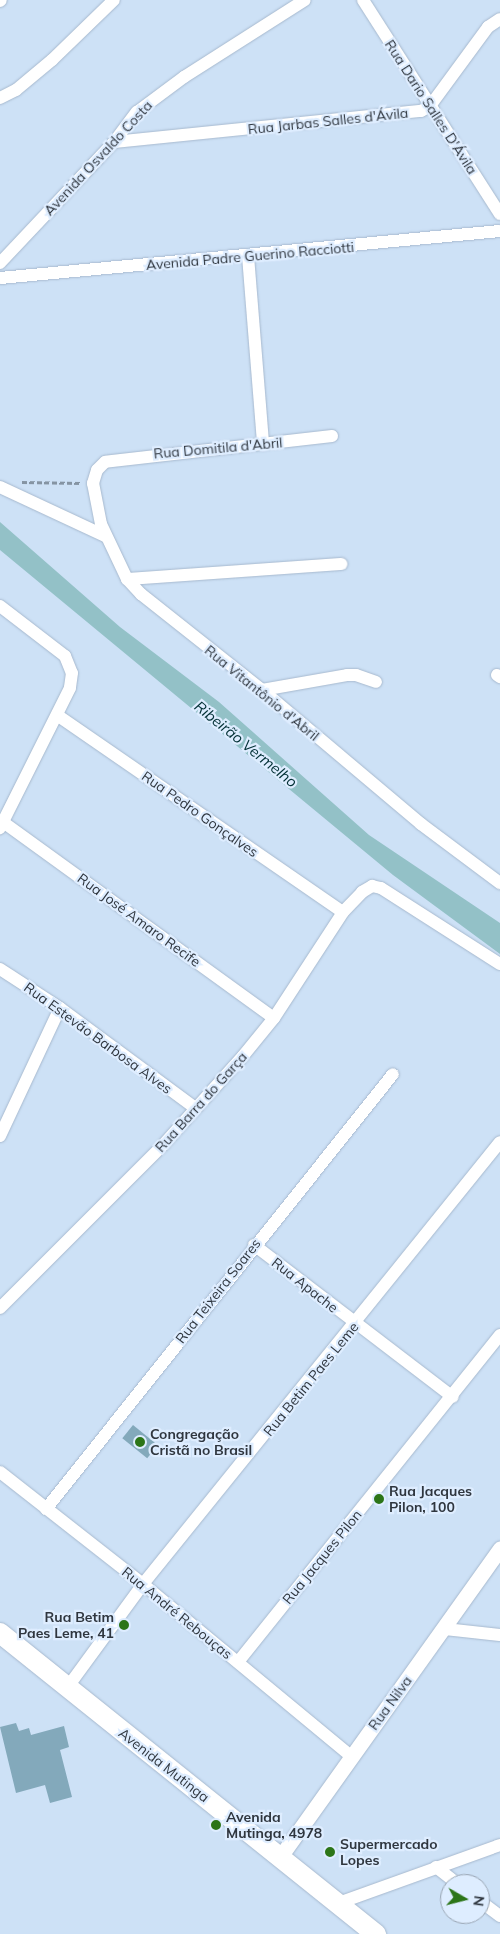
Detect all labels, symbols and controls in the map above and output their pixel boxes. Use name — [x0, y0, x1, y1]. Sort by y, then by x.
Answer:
street label: Rua Dario Salles D'Ávila — [381, 37, 481, 177]
street label: Avenida Osvaldo Costa — [40, 97, 156, 219]
street label: Rua Jarbas Salles d'Ávila — [247, 104, 409, 138]
street label: Avenida Padre Guerino Racciotti — [145, 239, 355, 273]
street label: Rua Domitila d'Abril — [153, 434, 283, 462]
street label: Rua Vitantônio d'Abril — [201, 642, 323, 744]
water label: Ribeirão Vermelho — [191, 697, 301, 791]
street label: Rua Pedro Gonçalves — [139, 767, 261, 861]
street label: Rua José Amaro Recife — [74, 870, 204, 970]
street label: Rua Estevão Barbosa Alves — [21, 979, 175, 1097]
street label: Rua Barra do Garça — [152, 1049, 250, 1155]
street label: Rua Teixeira Soares — [172, 1235, 264, 1347]
street label: Rua Apache — [268, 1254, 342, 1316]
street label: Rua Betim Paes Leme — [260, 1319, 362, 1439]
place label: Congregação Cristã no Brasil — [150, 1426, 252, 1458]
marker: Congregação Cristã no Brasil — [134, 1436, 146, 1448]
place label: Rua Jacques Pilon, 100 — [389, 1483, 472, 1515]
marker: Rua Jacques Pilon, 100 — [373, 1493, 385, 1505]
street label: Rua Jacques Pilon — [279, 1507, 365, 1607]
street label: Rua André Rebouças — [119, 1563, 235, 1663]
place label: Rua Betim Paes Leme, 41 — [18, 1609, 114, 1641]
marker: Rua Betim Paes Leme, 41 — [118, 1619, 130, 1631]
street label: Rua Nilva — [365, 1673, 415, 1733]
street label: Avenida Mutinga — [115, 1724, 213, 1806]
place label: Avenida Mutinga, 4978 — [226, 1809, 322, 1841]
marker: Avenida Mutinga, 4978 — [210, 1819, 222, 1831]
place label: Supermercado Lopes — [340, 1836, 438, 1868]
marker: Supermercado Lopes — [324, 1846, 336, 1858]
north arrow — [440, 1874, 490, 1924]
text: N — [469, 1894, 489, 1907]

